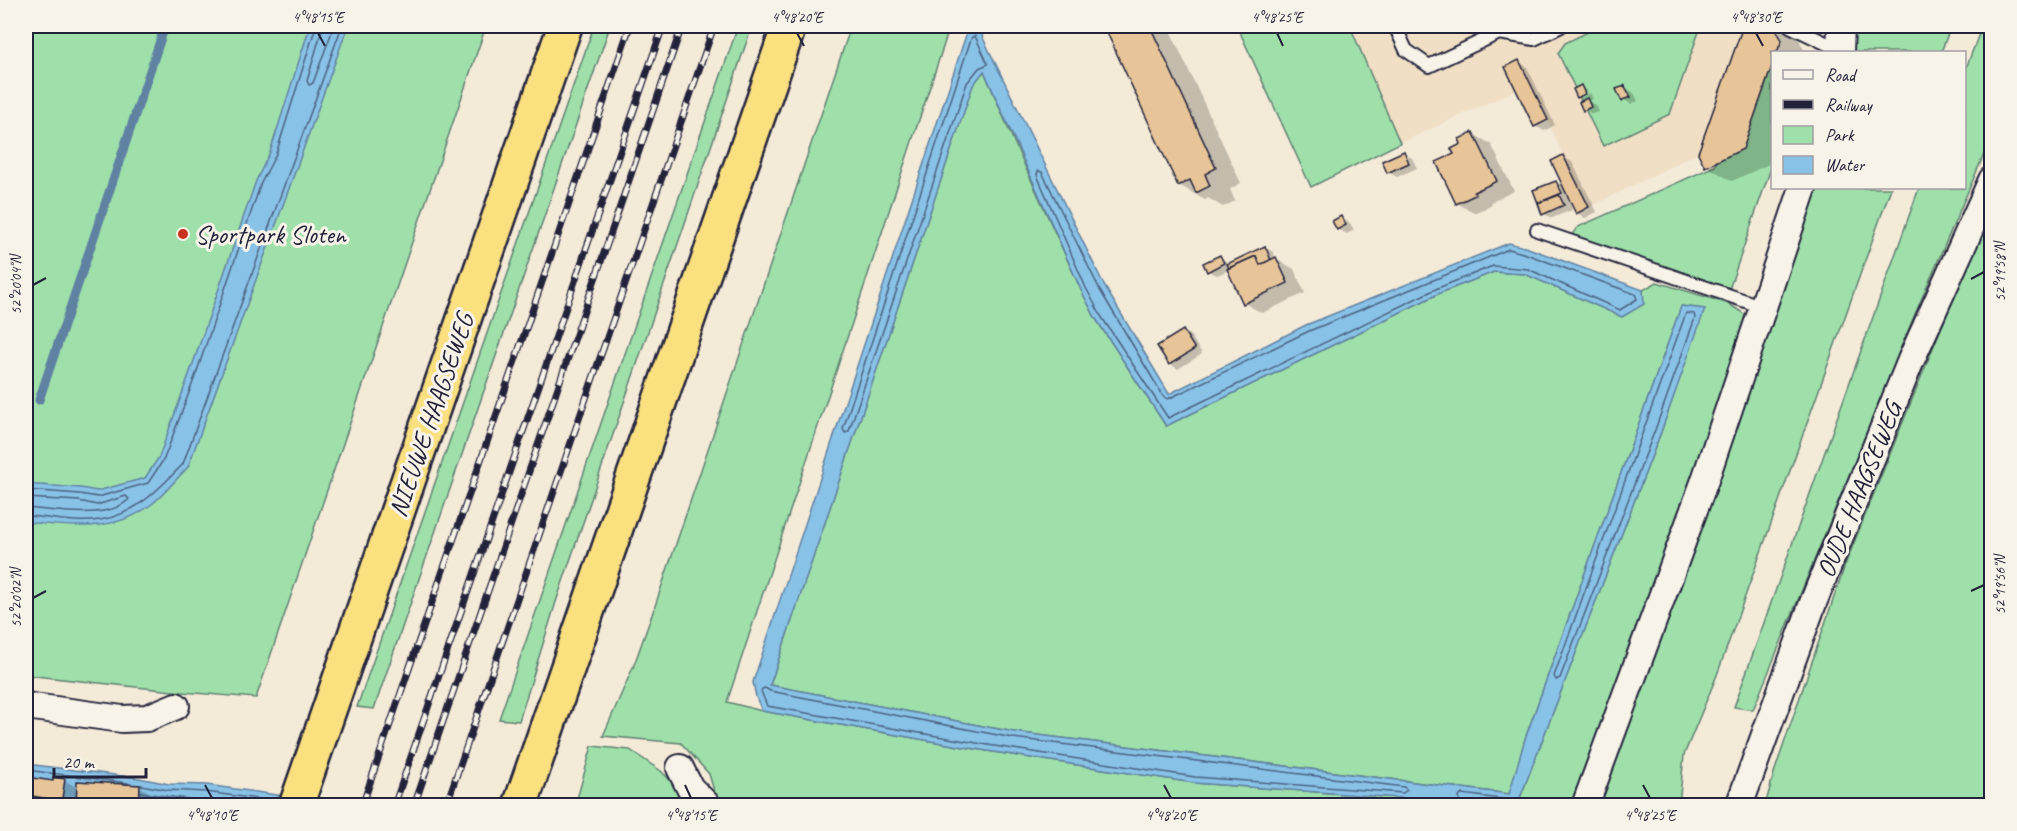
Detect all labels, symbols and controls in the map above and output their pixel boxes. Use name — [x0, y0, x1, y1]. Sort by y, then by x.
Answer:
text: 4°48'15"E — [292, 8, 346, 27]
text: 4°48'20"E — [771, 8, 825, 27]
text: 4°48'25"E — [1251, 8, 1305, 27]
text: 4°48'30"E — [1730, 8, 1784, 27]
legend — [1771, 51, 1966, 189]
text: Road — [1825, 64, 1858, 86]
text: Railway — [1825, 94, 1873, 116]
text: Park — [1825, 124, 1855, 146]
text: Water — [1825, 154, 1866, 176]
place label: Sportpark Sloten — [195, 218, 347, 251]
marker: Sportpark Sloten — [176, 227, 190, 241]
text: 52°19'58"N — [1991, 239, 2010, 302]
text: 52°20'04"N — [7, 252, 26, 315]
street label: NIEUWE HAAGSEWEG — [381, 306, 482, 521]
street label: OUDE HAAGSEWEG — [1809, 394, 1911, 582]
text: 52°19'56"N — [1991, 552, 2010, 615]
text: 52°20'02"N — [7, 565, 26, 628]
scale bar — [54, 741, 146, 779]
text: 20 m — [63, 751, 96, 773]
text: 4°48'10"E — [186, 806, 240, 825]
text: 4°48'15"E — [665, 806, 719, 825]
text: 4°48'20"E — [1145, 806, 1199, 825]
text: 4°48'25"E — [1624, 806, 1678, 825]

